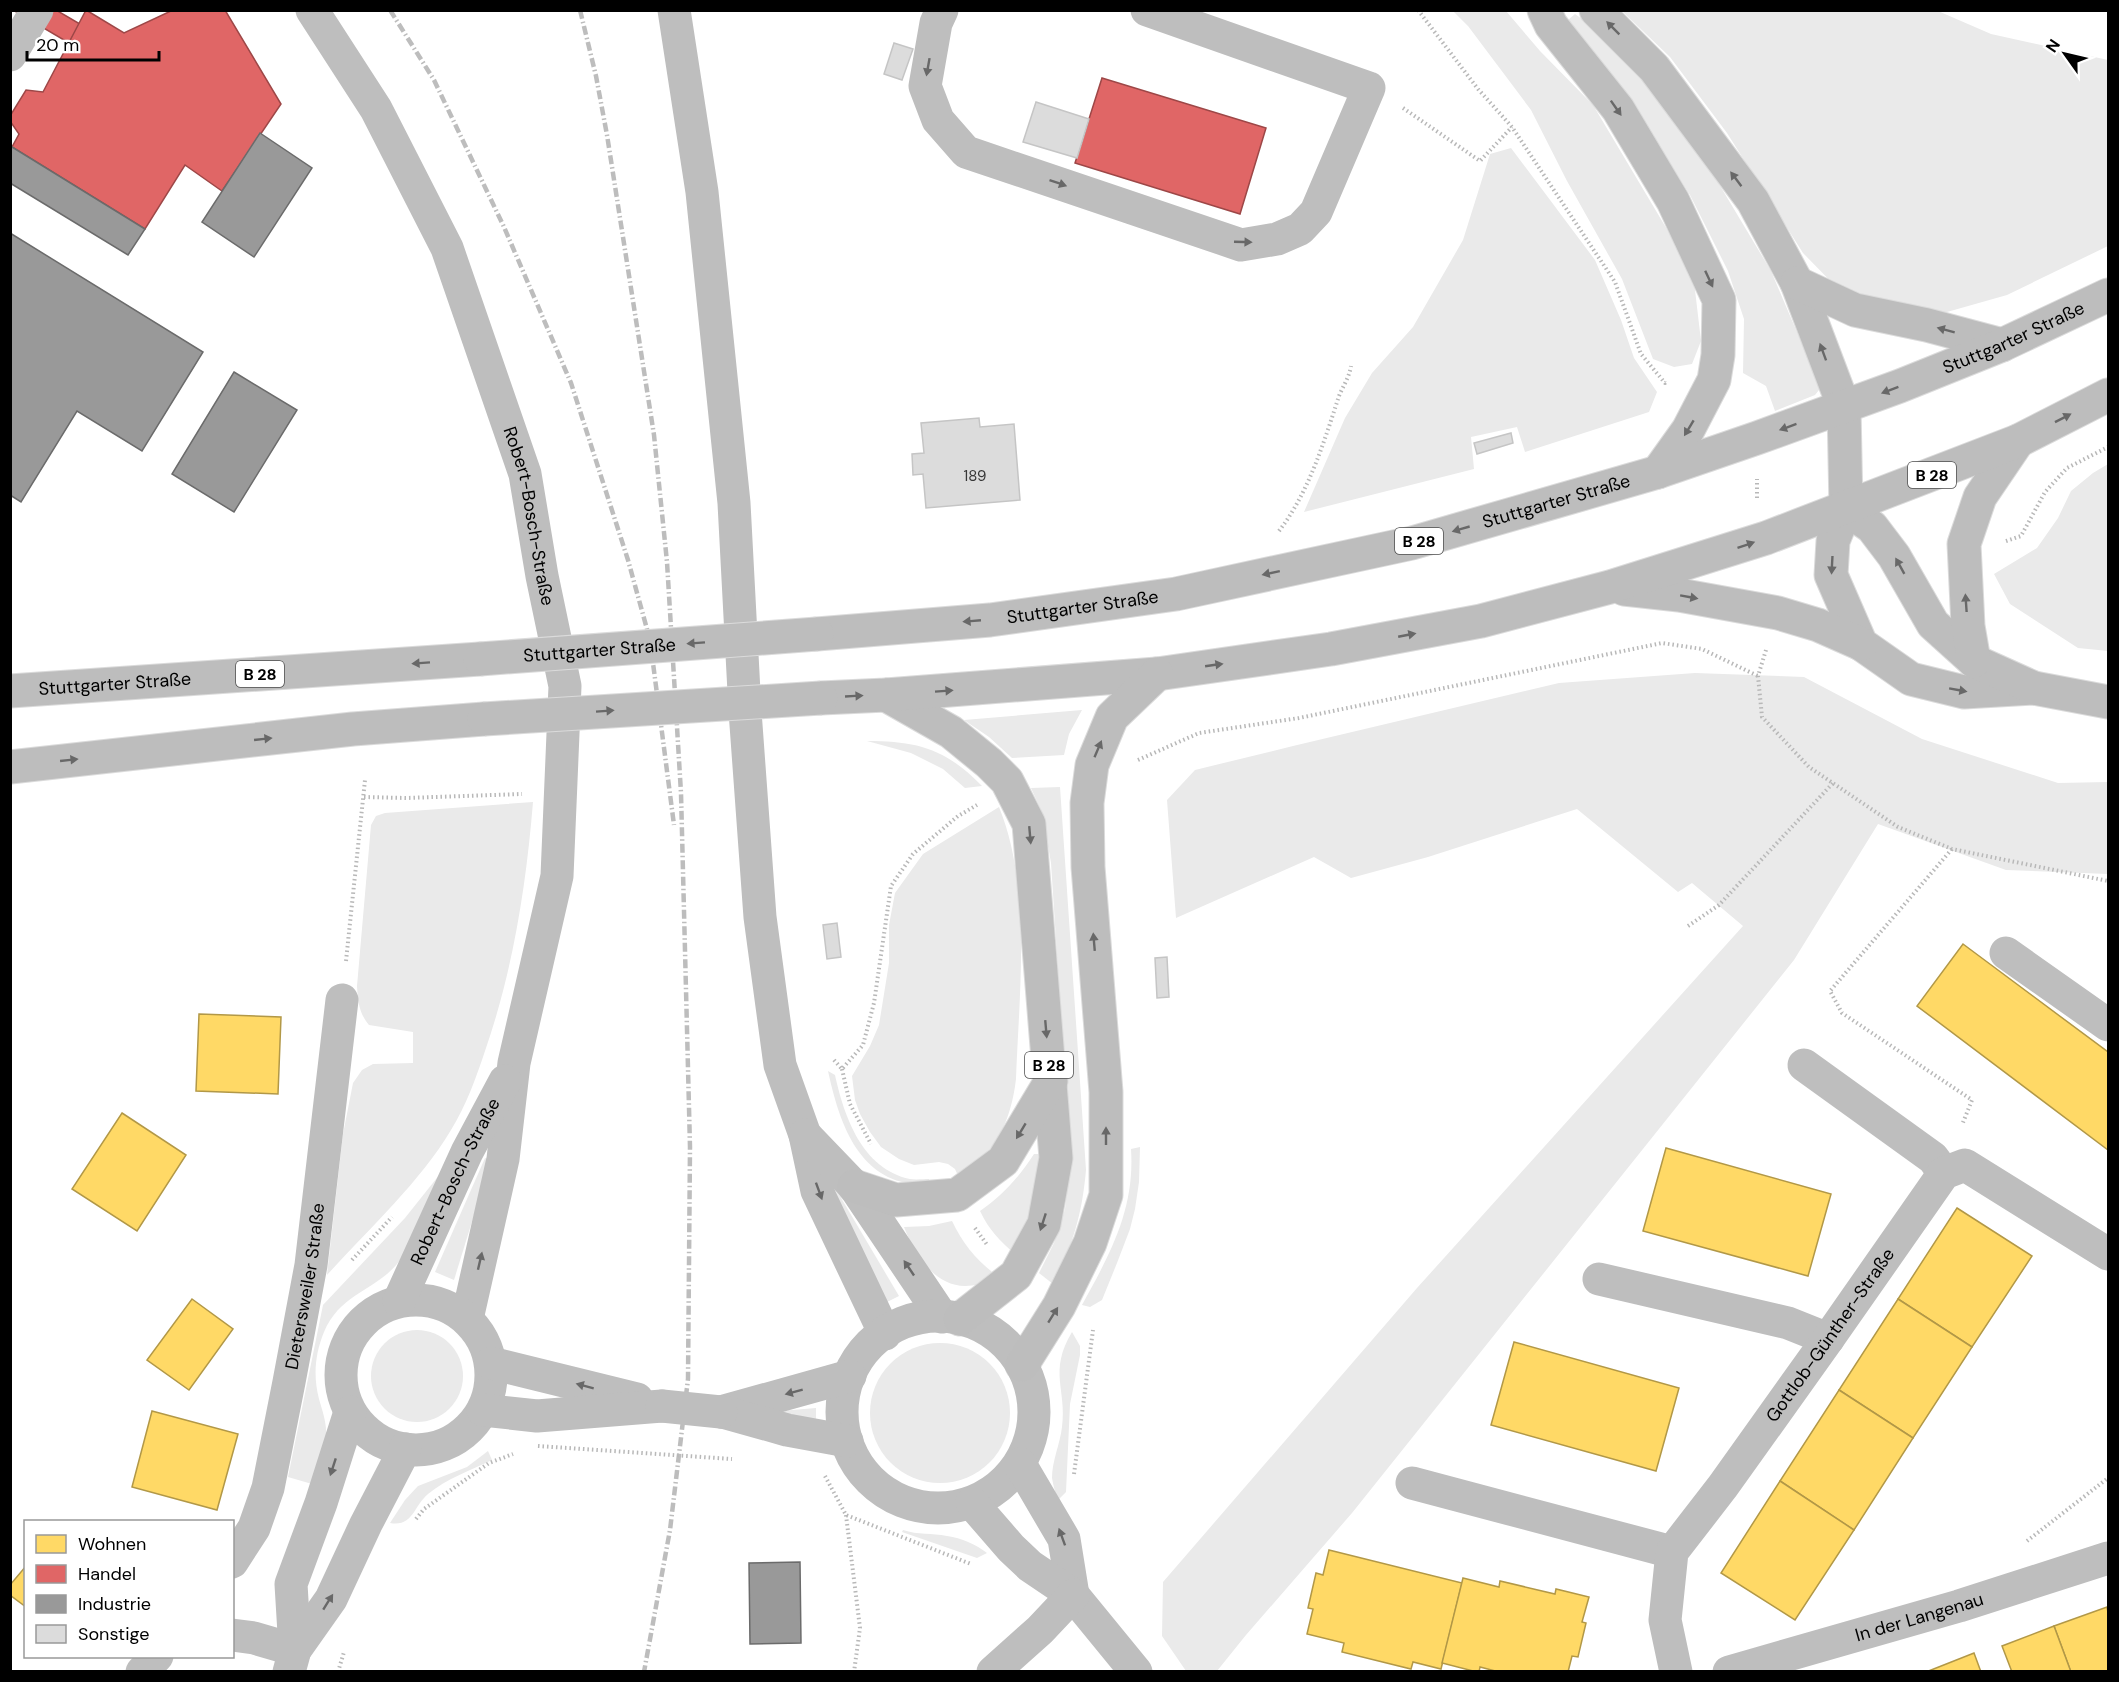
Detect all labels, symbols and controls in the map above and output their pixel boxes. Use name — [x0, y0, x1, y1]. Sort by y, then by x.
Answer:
one-way arrow — [1607, 21, 1621, 35]
scale bar — [27, 24, 159, 62]
north arrow — [2035, 24, 2095, 84]
text: 20 m — [36, 33, 79, 57]
text: N — [2041, 35, 2065, 57]
one-way arrow — [924, 58, 933, 77]
one-way arrow — [1610, 99, 1622, 115]
one-way arrow — [1731, 171, 1743, 186]
one-way arrow — [1049, 179, 1067, 189]
one-way arrow — [1234, 238, 1253, 247]
one-way arrow — [1705, 270, 1714, 287]
street label: Stuttgarter Straße — [1939, 296, 2088, 380]
one-way arrow — [1937, 325, 1955, 334]
one-way arrow — [1818, 343, 1828, 361]
one-way arrow — [1880, 385, 1898, 395]
one-way arrow — [2055, 414, 2072, 423]
one-way arrow — [1683, 420, 1694, 436]
one-way arrow — [1779, 422, 1797, 432]
street label: Robert-Bosch-Straße — [498, 423, 560, 608]
road number: B 28 — [1908, 462, 1956, 488]
house number: 189 — [964, 466, 986, 486]
street label: Stuttgarter Straße — [1480, 469, 1633, 534]
one-way arrow — [1452, 525, 1470, 534]
road number: B 28 — [1395, 528, 1443, 554]
one-way arrow — [1737, 540, 1755, 549]
one-way arrow — [1827, 555, 1836, 574]
one-way arrow — [1895, 558, 1905, 575]
one-way arrow — [1262, 569, 1280, 579]
street label: Stuttgarter Straße — [1005, 585, 1160, 630]
one-way arrow — [1680, 593, 1699, 602]
one-way arrow — [1961, 593, 1971, 612]
one-way arrow — [963, 616, 982, 626]
one-way arrow — [1398, 630, 1417, 639]
street label: Stuttgarter Straße — [523, 633, 677, 668]
one-way arrow — [686, 638, 705, 648]
one-way arrow — [412, 658, 431, 667]
road number: B 28 — [236, 661, 284, 687]
one-way arrow — [1205, 661, 1224, 670]
street label: Stuttgarter Straße — [38, 667, 192, 701]
one-way arrow — [935, 686, 954, 695]
one-way arrow — [1949, 686, 1968, 695]
one-way arrow — [844, 692, 863, 701]
one-way arrow — [596, 707, 615, 716]
one-way arrow — [253, 734, 272, 744]
one-way arrow — [1093, 739, 1103, 757]
one-way arrow — [59, 755, 78, 765]
one-way arrow — [1025, 825, 1034, 844]
one-way arrow — [1089, 932, 1098, 951]
one-way arrow — [1041, 1019, 1051, 1038]
road number: B 28 — [1025, 1052, 1073, 1078]
street label: Robert-Bosch-Straße — [405, 1094, 506, 1269]
one-way arrow — [1015, 1123, 1026, 1139]
one-way arrow — [1101, 1127, 1111, 1146]
one-way arrow — [814, 1183, 824, 1201]
street label: Dietersweiler Straße — [280, 1202, 330, 1372]
one-way arrow — [1038, 1213, 1047, 1231]
street label: Gottlob-Günther-Straße — [1760, 1243, 1900, 1427]
one-way arrow — [476, 1252, 485, 1271]
one-way arrow — [904, 1260, 915, 1276]
one-way arrow — [1048, 1307, 1059, 1324]
one-way arrow — [576, 1380, 594, 1390]
one-way arrow — [785, 1388, 803, 1397]
one-way arrow — [328, 1458, 337, 1476]
legend — [24, 1520, 234, 1658]
one-way arrow — [1057, 1528, 1067, 1546]
text: Wohnen — [78, 1532, 146, 1556]
text: Handel — [78, 1562, 136, 1586]
street label: In der Langenau — [1852, 1587, 1986, 1647]
text: Industrie — [78, 1592, 151, 1616]
one-way arrow — [323, 1594, 334, 1610]
text: Sonstige — [78, 1622, 149, 1646]

